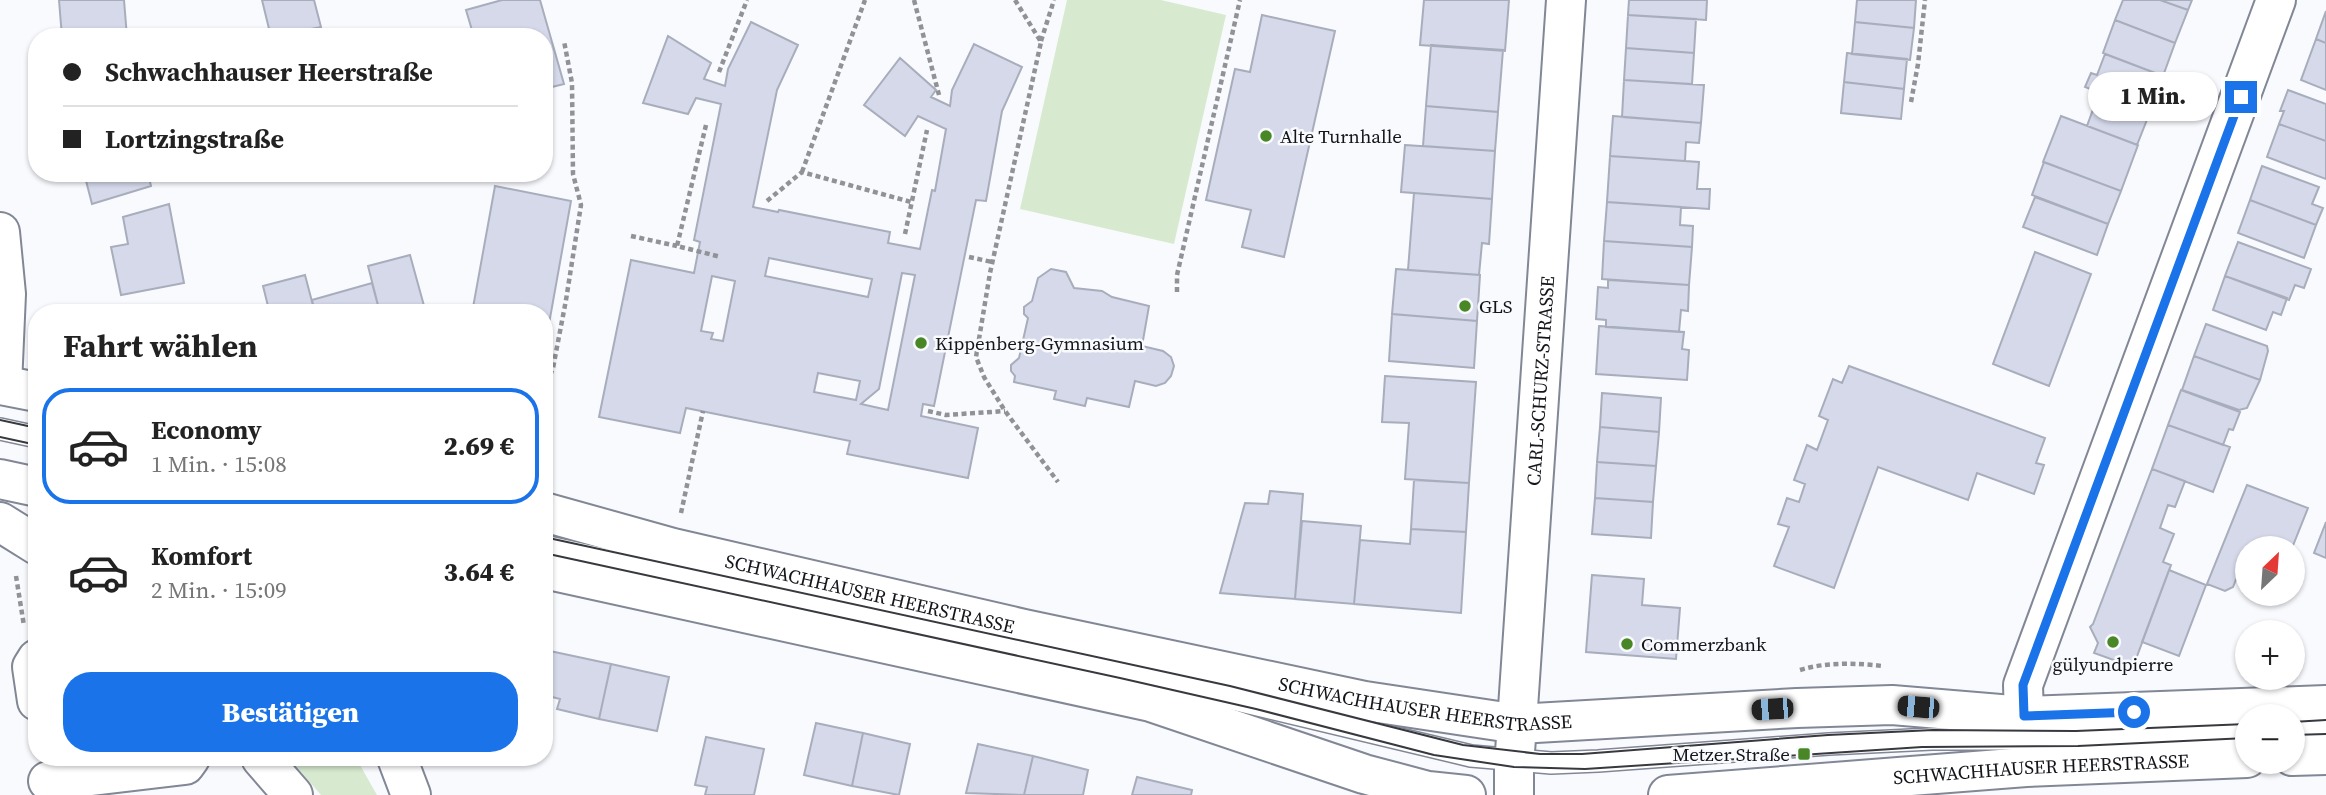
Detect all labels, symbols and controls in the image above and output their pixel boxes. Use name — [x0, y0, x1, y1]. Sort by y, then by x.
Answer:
text: Schwachhauser Heerstraße — [105, 54, 433, 90]
callout: 1 Min. — [2087, 72, 2216, 122]
text: 1 Min. — [2120, 80, 2186, 112]
route end — [2225, 81, 2257, 113]
text: Lortzingstraße — [105, 121, 284, 157]
place label: Alte Turnhalle — [1280, 123, 1402, 149]
marker: Alte Turnhalle — [1258, 128, 1274, 144]
street label: CARL-SCHURZ-STRASSE — [1520, 275, 1560, 487]
place label: GLS — [1479, 293, 1512, 319]
marker: GLS — [1457, 298, 1473, 314]
text: Fahrt wählen — [63, 324, 258, 368]
place label: Kippenberg-Gymnasium — [935, 330, 1144, 356]
marker: Kippenberg-Gymnasium — [913, 335, 929, 351]
text: Economy — [151, 412, 262, 448]
icon: car — [67, 415, 130, 478]
text: 2.69 € — [443, 428, 514, 464]
text: 1 Min. · 15:08 — [151, 448, 287, 480]
north arrow — [2235, 536, 2305, 606]
map controls — [2235, 536, 2305, 774]
text: Komfort — [151, 538, 252, 574]
icon: car — [67, 541, 130, 604]
street label: SCHWACHHAUSER HEERSTRASSE — [723, 547, 1017, 639]
text: 3.64 € — [443, 554, 514, 590]
text: 2 Min. · 15:09 — [151, 574, 287, 606]
button: + — [2235, 620, 2305, 690]
place label: Commerzbank — [1641, 631, 1767, 657]
marker: gülyundpierre — [2105, 634, 2121, 650]
marker: Commerzbank — [1619, 636, 1635, 652]
place label: gülyundpierre — [2052, 651, 2174, 677]
street label: SCHWACHHAUSER HEERSTRASSE — [1276, 670, 1572, 737]
button: Bestätigen — [63, 672, 518, 752]
car — [1897, 695, 1940, 719]
route start — [2118, 696, 2150, 728]
car — [1751, 697, 1794, 721]
button: − — [2235, 704, 2305, 774]
place label: Metzer Straße — [1672, 741, 1790, 767]
marker: Metzer Straße — [1796, 746, 1812, 762]
street label: SCHWACHHAUSER HEERSTRASSE — [1892, 747, 2190, 790]

